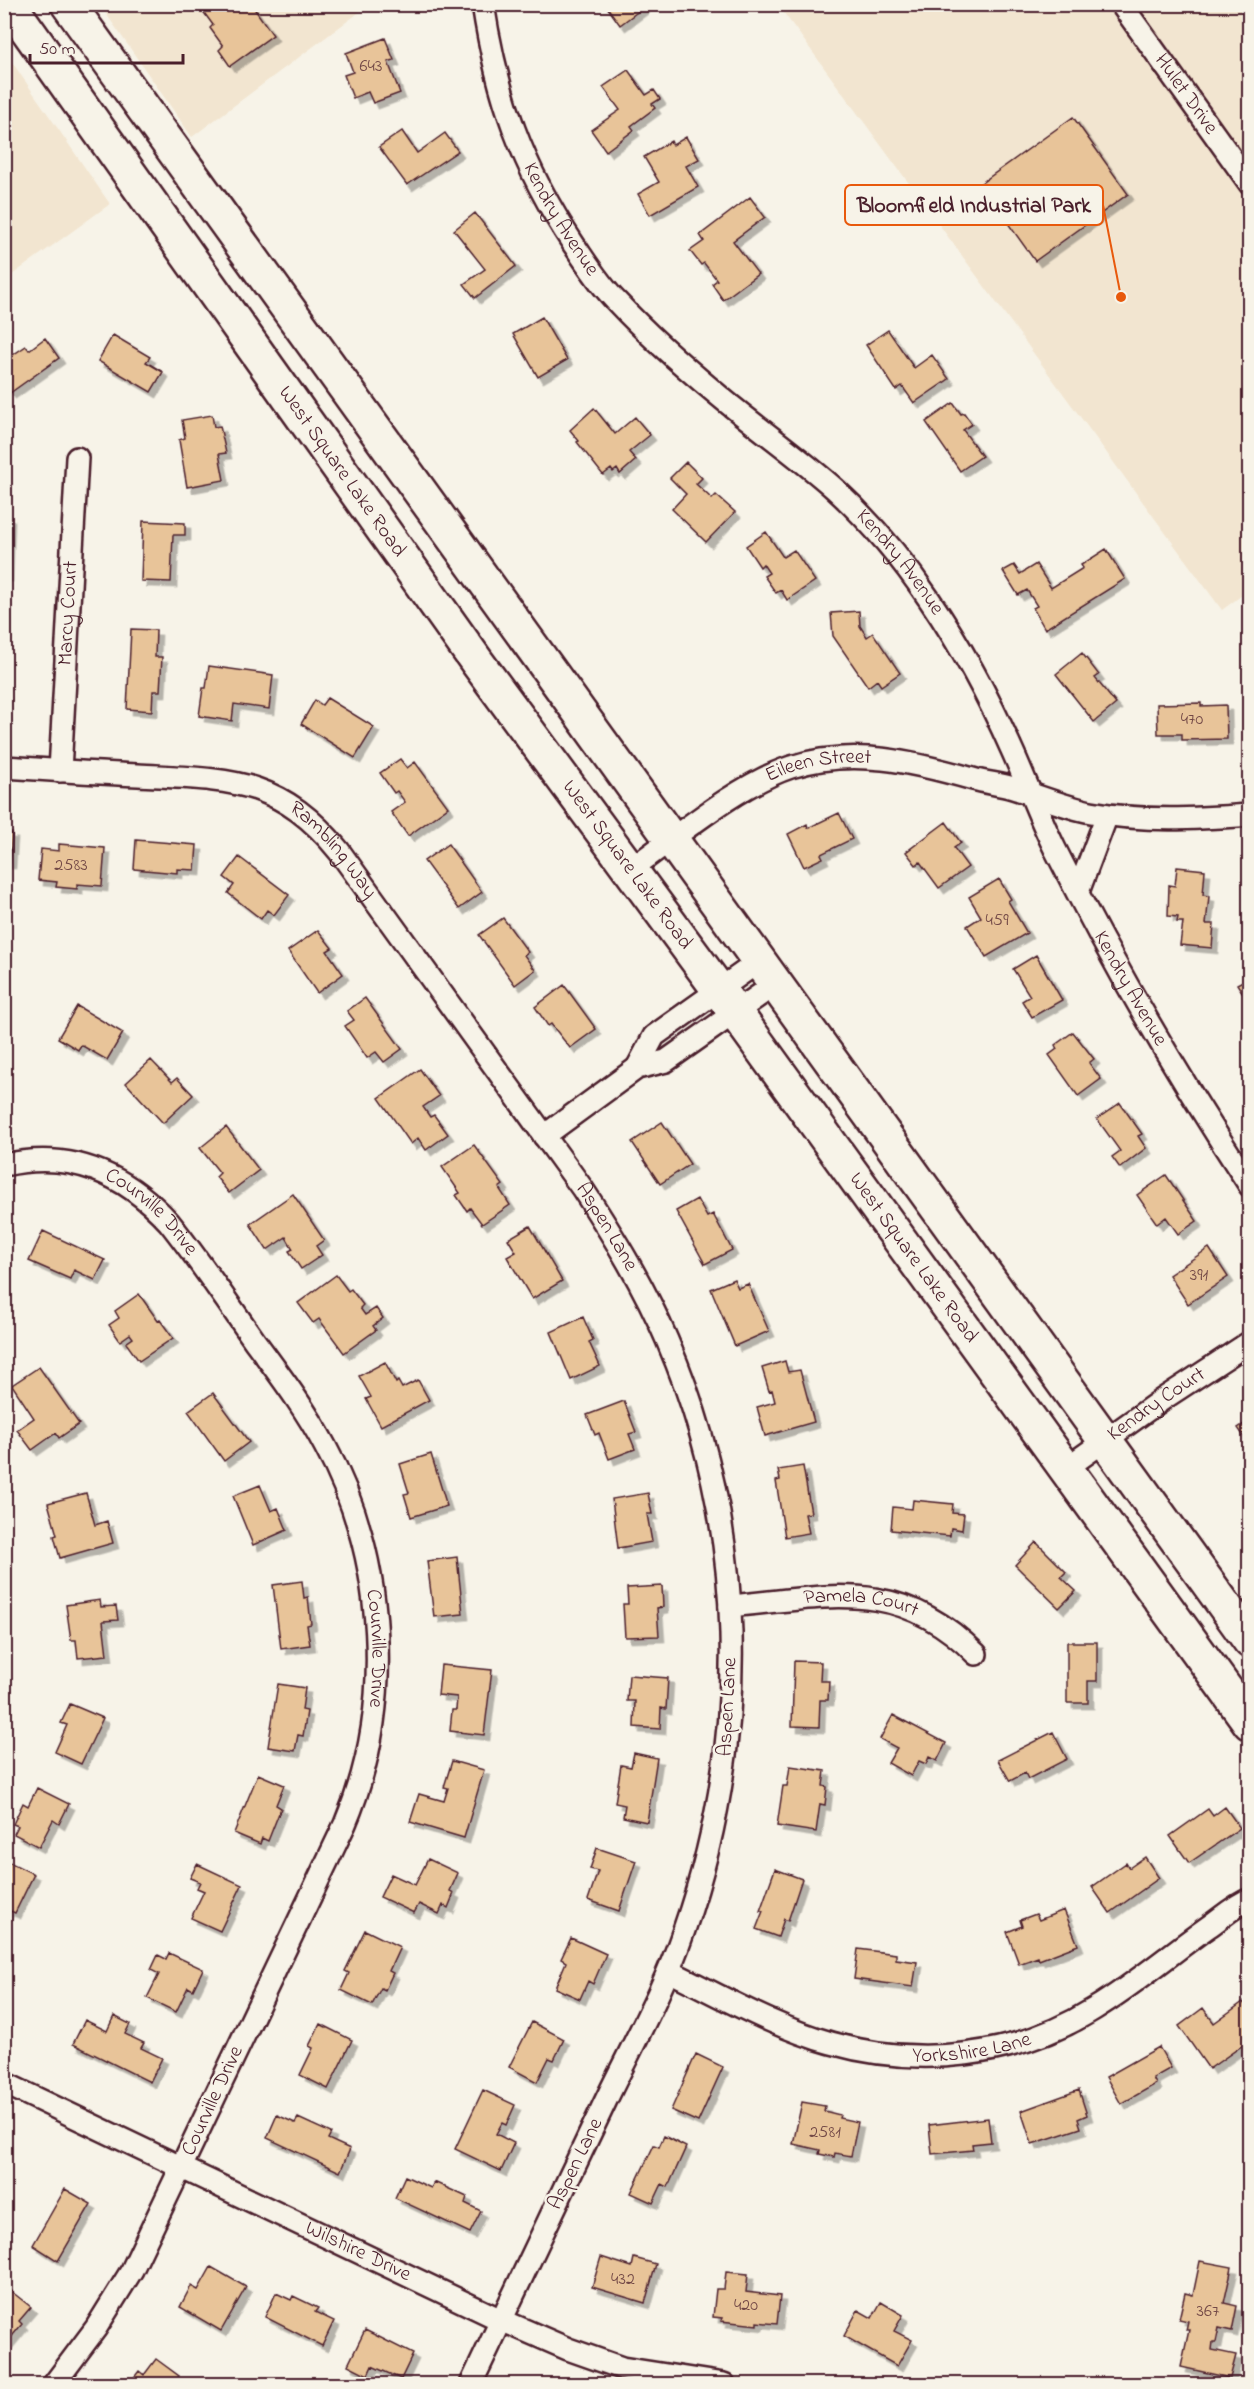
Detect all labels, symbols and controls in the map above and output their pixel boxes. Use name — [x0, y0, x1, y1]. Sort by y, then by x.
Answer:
scale bar — [30, 27, 183, 65]
text: 50 m — [39, 37, 76, 63]
street label: Hulet Drive — [1146, 48, 1225, 141]
house number: 643 — [360, 54, 382, 80]
street label: Kendry Avenue — [515, 158, 606, 283]
callout: Bloomfield Industrial Park — [845, 185, 1103, 225]
text: Bloomfield Industrial Park — [856, 191, 1092, 223]
street label: West Square Lake Road — [270, 380, 413, 564]
street label: Kendry Avenue — [849, 502, 951, 622]
street label: Marcy Court — [51, 560, 86, 666]
house number: 470 — [1181, 707, 1204, 733]
street label: Eileen Street — [761, 742, 872, 791]
street label: West Square Lake Road — [554, 774, 700, 956]
street label: Rambling Way — [283, 794, 384, 907]
house number: 2583 — [54, 853, 88, 879]
house number: 459 — [985, 908, 1009, 934]
street label: Kendry Avenue — [1085, 926, 1175, 1053]
street label: Courville Drive — [100, 1161, 205, 1263]
street label: West Square Lake Road — [841, 1167, 985, 1350]
street label: Aspen Lane — [568, 1177, 645, 1277]
house number: 391 — [1190, 1263, 1209, 1289]
street label: Kendry Court — [1101, 1360, 1212, 1449]
street label: Pamela Court — [803, 1581, 923, 1625]
street label: Courville Drive — [357, 1587, 392, 1710]
street label: Aspen Lane — [710, 1656, 746, 1757]
street label: Yorkshire Lane — [912, 2025, 1036, 2071]
street label: Courville Drive — [174, 2040, 252, 2161]
street label: Aspen Lane — [541, 2112, 611, 2215]
house number: 2581 — [809, 2120, 841, 2146]
street label: Wilshire Drive — [300, 2214, 416, 2290]
house number: 432 — [611, 2267, 635, 2293]
house number: 420 — [734, 2293, 758, 2319]
house number: 367 — [1197, 2299, 1220, 2325]

